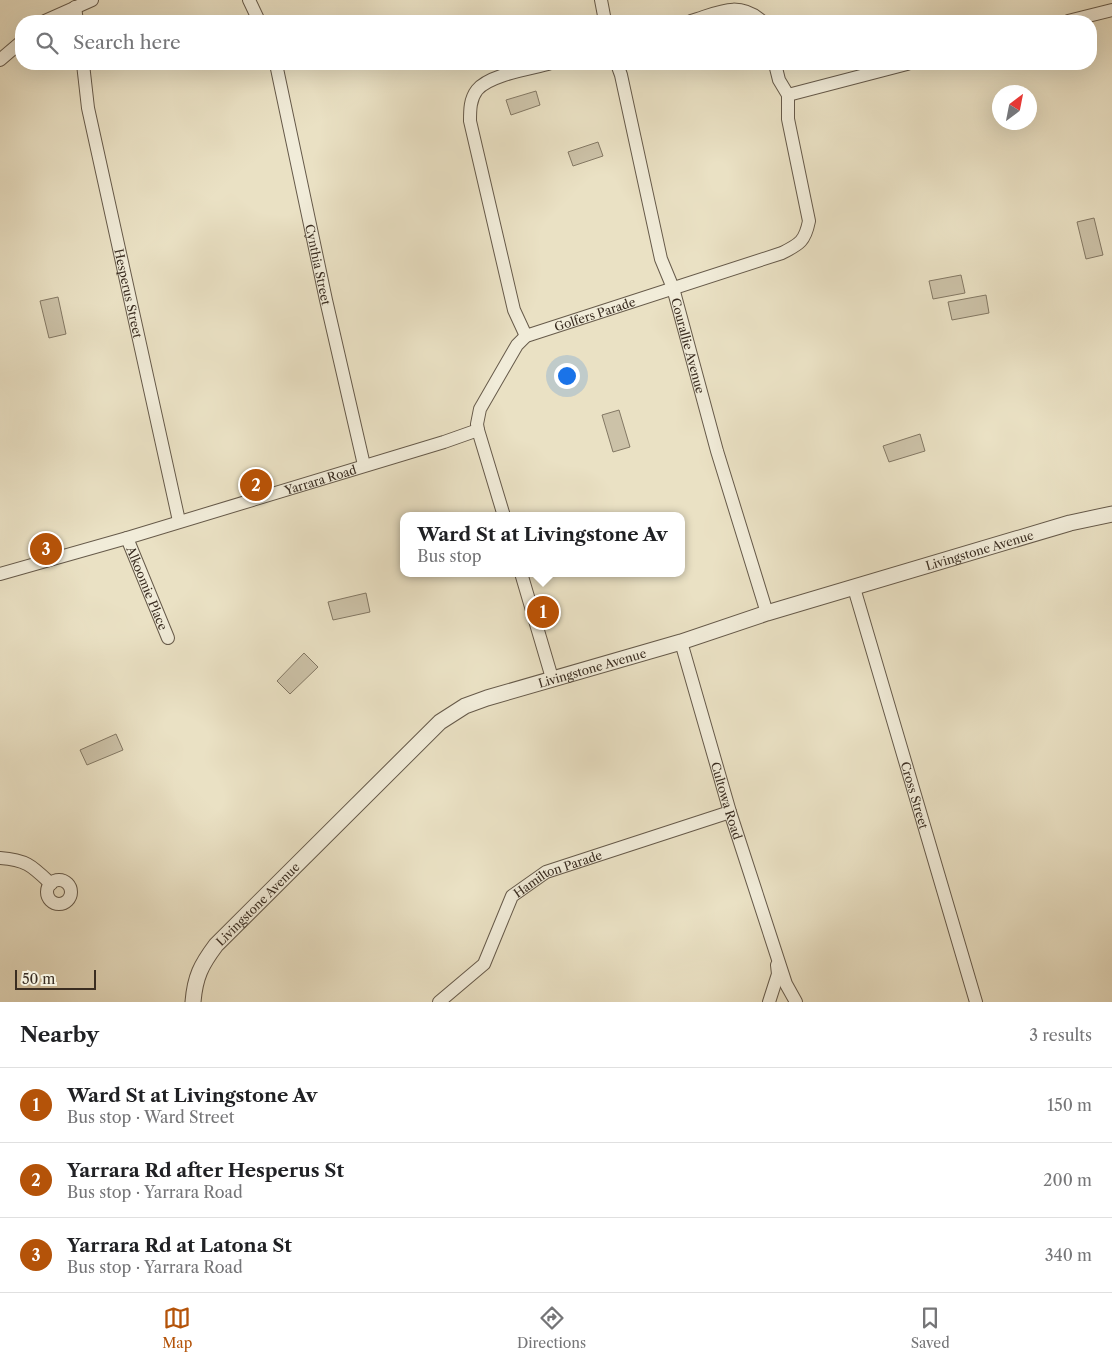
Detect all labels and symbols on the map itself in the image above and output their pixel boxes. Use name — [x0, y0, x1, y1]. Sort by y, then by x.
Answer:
north arrow — [992, 85, 1037, 130]
street label: Cynthia Street — [303, 223, 335, 307]
street label: Hesperus Street — [112, 247, 146, 340]
street label: Golfers Parade — [552, 294, 637, 334]
street label: Courallie Avenue — [668, 296, 709, 395]
your location — [554, 363, 580, 389]
street label: Yarrara Road — [282, 461, 359, 498]
pin: 2 — [240, 466, 272, 504]
street label: Livingstone Avenue — [924, 527, 1035, 573]
pin: 3 — [30, 530, 62, 568]
street label: Alkoomie Place — [123, 543, 171, 632]
pin: 1 — [527, 593, 559, 631]
street label: Livingstone Avenue — [536, 645, 648, 690]
street label: Cultowa Road — [708, 760, 746, 842]
street label: Cross Street — [898, 760, 932, 831]
street label: Hamilton Parade — [510, 847, 604, 900]
street label: Livingstone Avenue — [213, 859, 303, 949]
scale bar — [15, 967, 96, 990]

